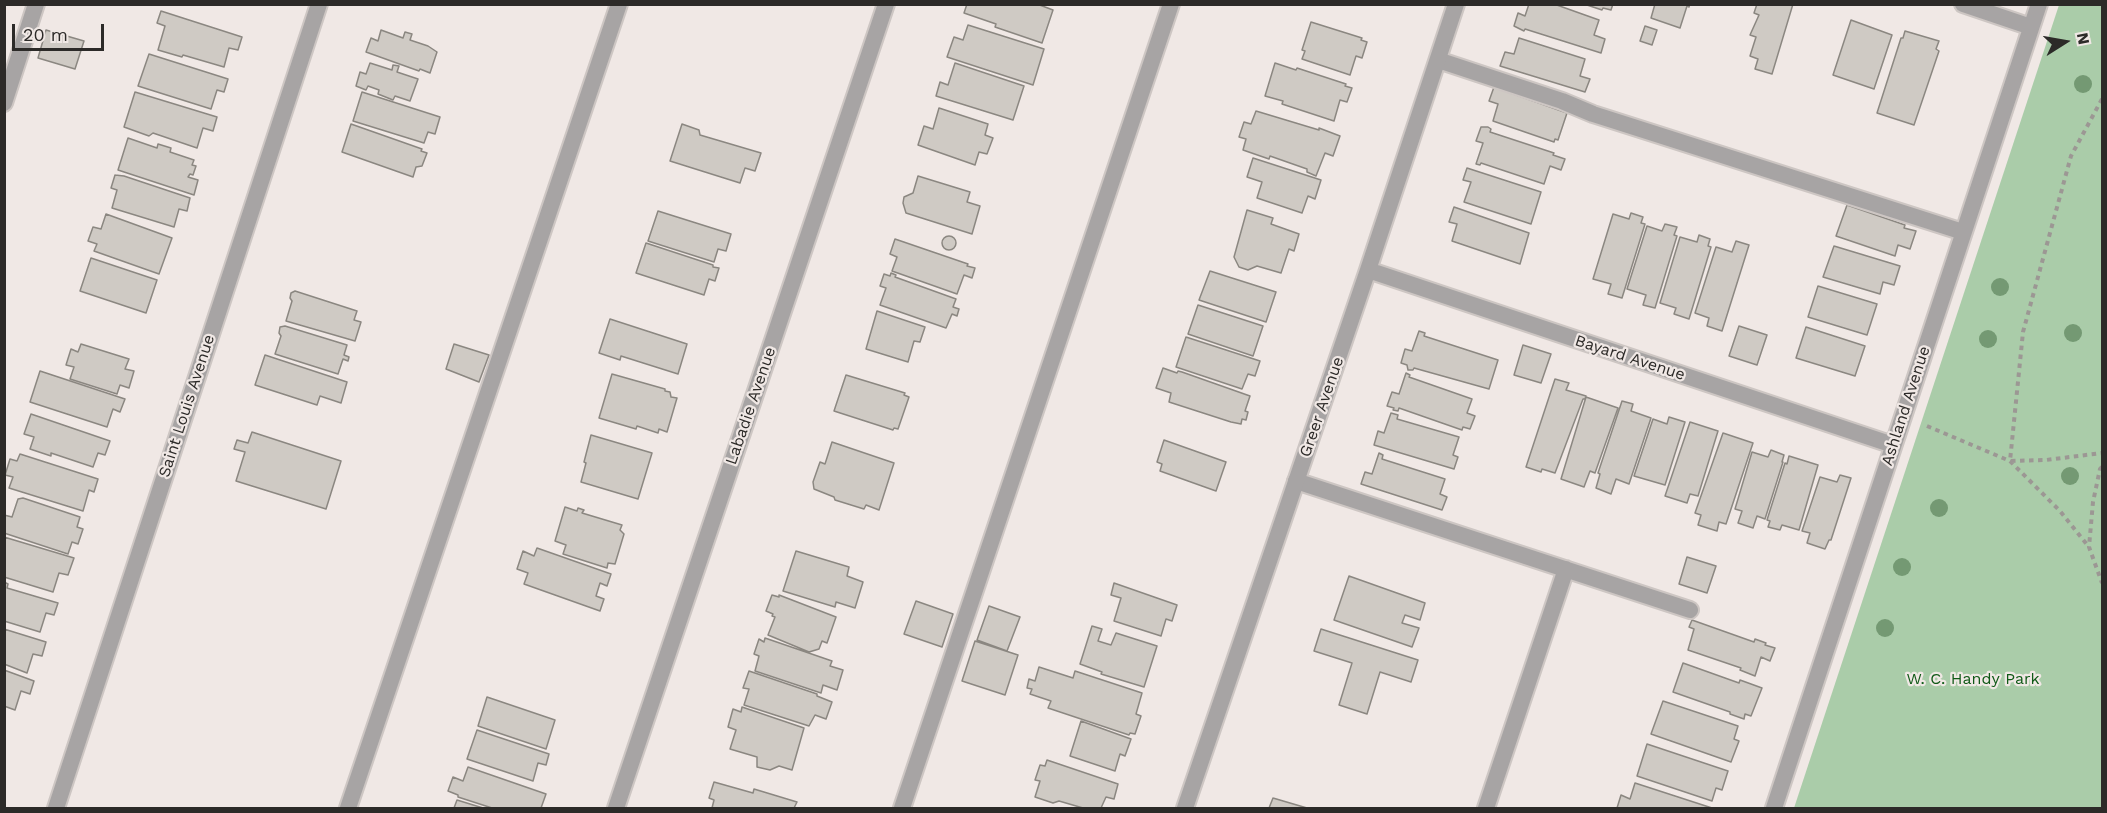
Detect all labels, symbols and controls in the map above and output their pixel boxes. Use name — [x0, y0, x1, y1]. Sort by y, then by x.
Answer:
scale bar — [15, 12, 106, 50]
north arrow — [2035, 12, 2095, 72]
text: 20 m — [23, 24, 68, 45]
text: N — [2073, 31, 2094, 46]
street label: Bayard Avenue — [1573, 331, 1687, 385]
street label: Saint Louis Avenue — [155, 332, 219, 480]
street label: Ashland Avenue — [1878, 344, 1934, 468]
street label: Labadie Avenue — [722, 345, 780, 467]
street label: Greer Avenue — [1296, 354, 1348, 460]
park label: W. C. Handy Park — [1906, 669, 2040, 689]

